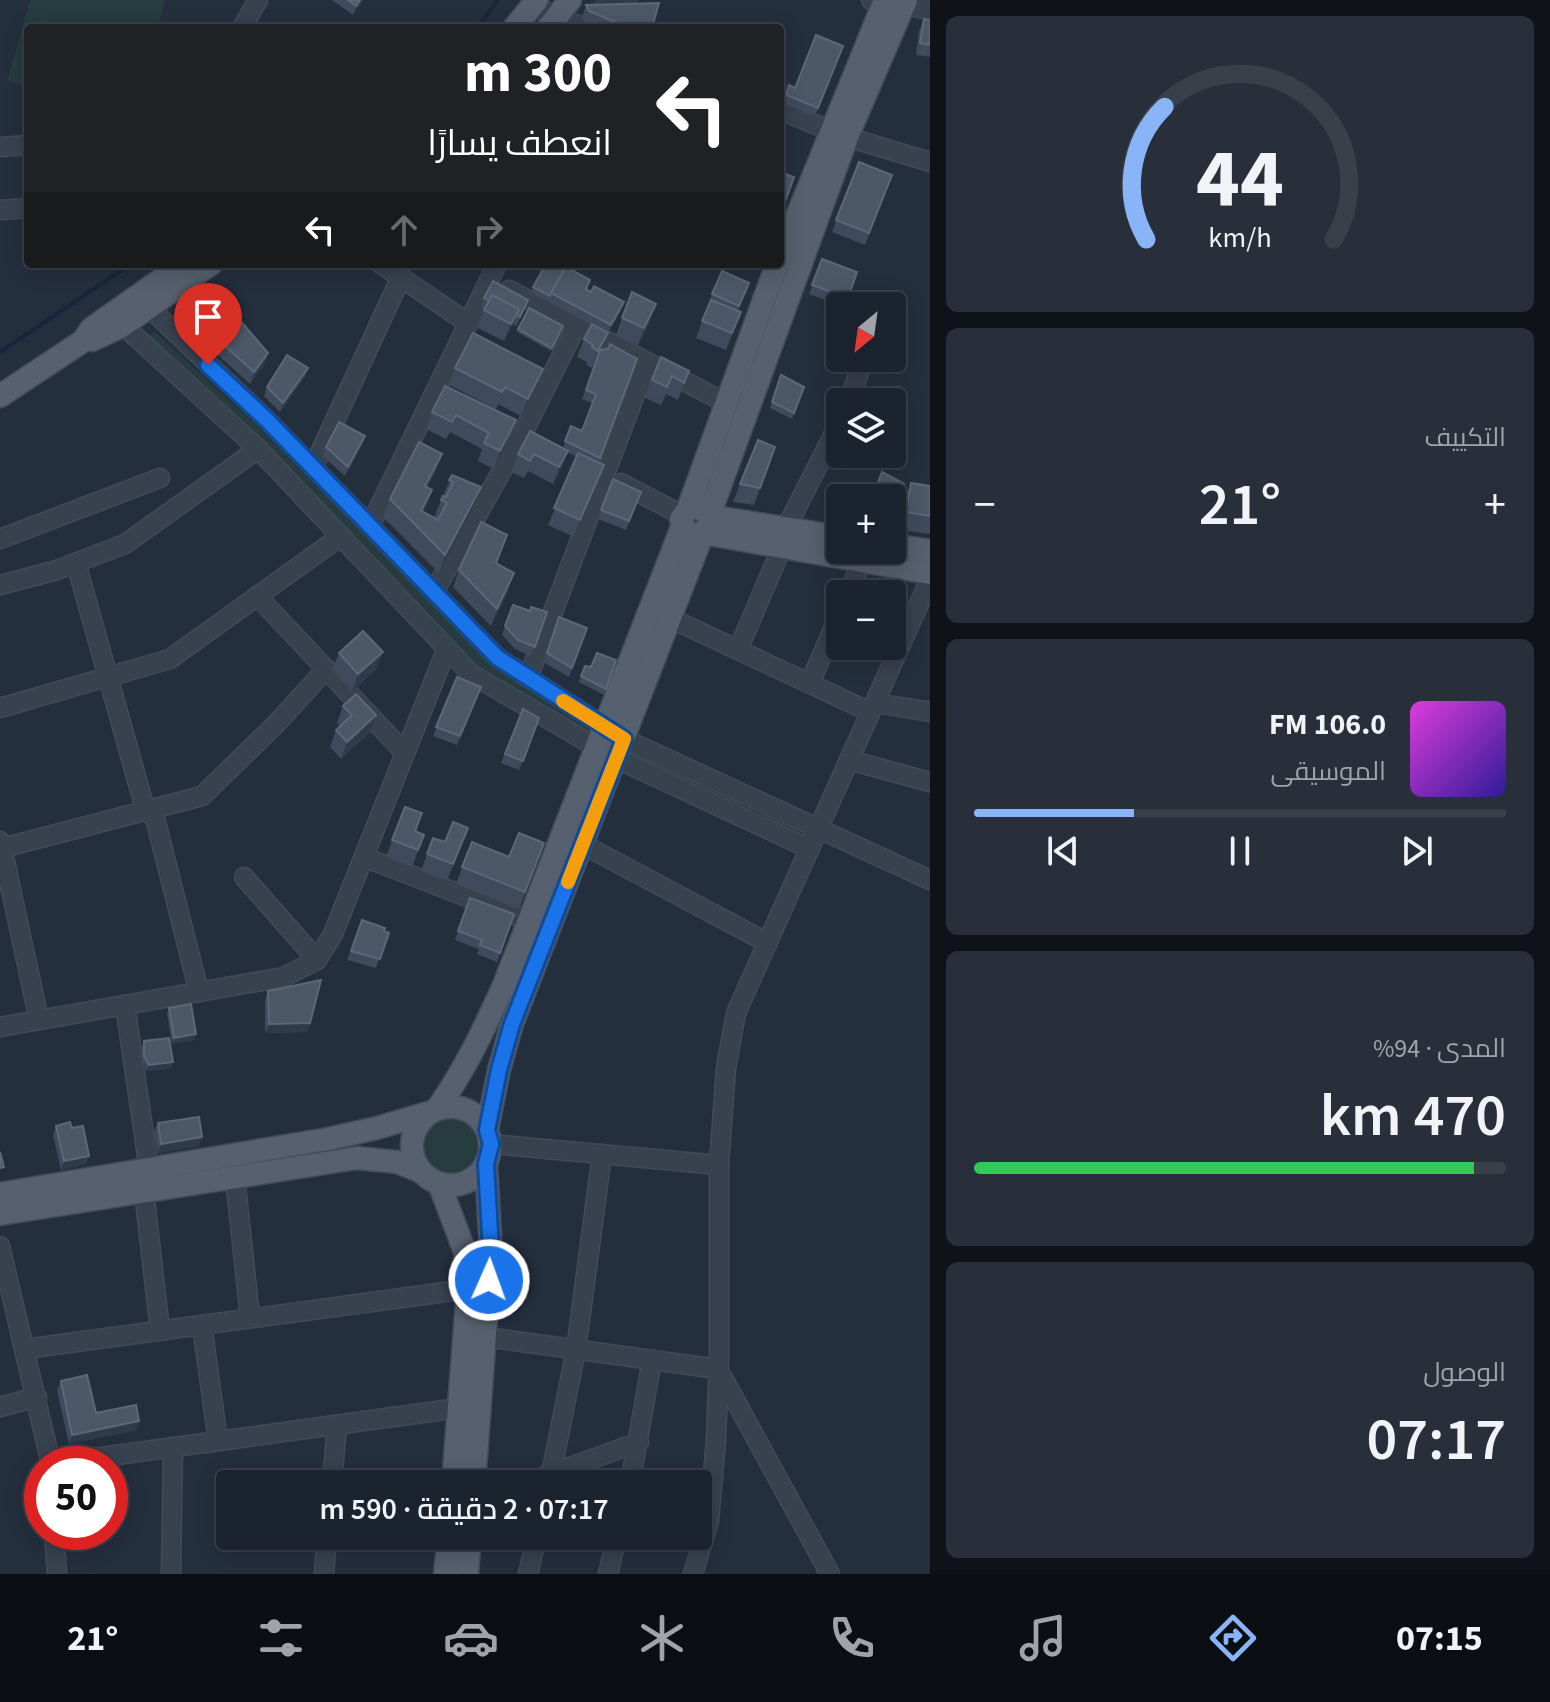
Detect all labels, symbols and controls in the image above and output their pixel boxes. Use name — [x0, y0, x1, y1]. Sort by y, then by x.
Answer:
text: 300 m — [464, 34, 612, 113]
icon: left — [640, 56, 744, 160]
text: انعطف يسارًا — [427, 118, 612, 169]
text: 44 — [1196, 120, 1284, 238]
icon: left — [298, 208, 342, 252]
icon: ahead — [382, 208, 426, 252]
icon: right — [466, 208, 510, 252]
text: km/h — [1208, 218, 1272, 258]
pin — [174, 283, 242, 365]
north arrow — [826, 292, 906, 372]
map controls — [826, 292, 906, 660]
icon: arrive — [186, 295, 230, 339]
button: layers — [826, 388, 906, 468]
text: التكييف — [1424, 419, 1506, 456]
text: 21° — [1199, 463, 1281, 548]
text: − — [974, 474, 996, 537]
text: + — [1484, 474, 1506, 537]
button: + — [826, 484, 906, 564]
button: − — [826, 580, 906, 660]
text: 106.0 FM — [1269, 703, 1386, 746]
text: الموسيقى — [1271, 753, 1386, 790]
icon: previous — [1041, 829, 1085, 873]
icon: pause — [1218, 829, 1262, 873]
icon: next — [1395, 829, 1439, 873]
text: المدى · 94% — [1373, 1030, 1506, 1067]
text: 470 km — [1320, 1074, 1506, 1159]
position arrow — [447, 1238, 531, 1322]
text: الوصول — [1423, 1354, 1506, 1391]
text: 07:17 — [1366, 1398, 1506, 1483]
speed limit sign: 50 — [24, 1446, 128, 1550]
text: 07:17 · 2 دقيقة · 590 m — [319, 1488, 609, 1531]
icon: filters — [253, 1610, 309, 1666]
icon: car — [443, 1610, 499, 1666]
icon: climate — [634, 1610, 690, 1666]
icon: phone — [824, 1610, 880, 1666]
icon: music — [1015, 1610, 1071, 1666]
icon: directions — [1205, 1610, 1261, 1666]
text: 21° — [67, 1613, 118, 1664]
text: 07:15 — [1396, 1613, 1483, 1664]

